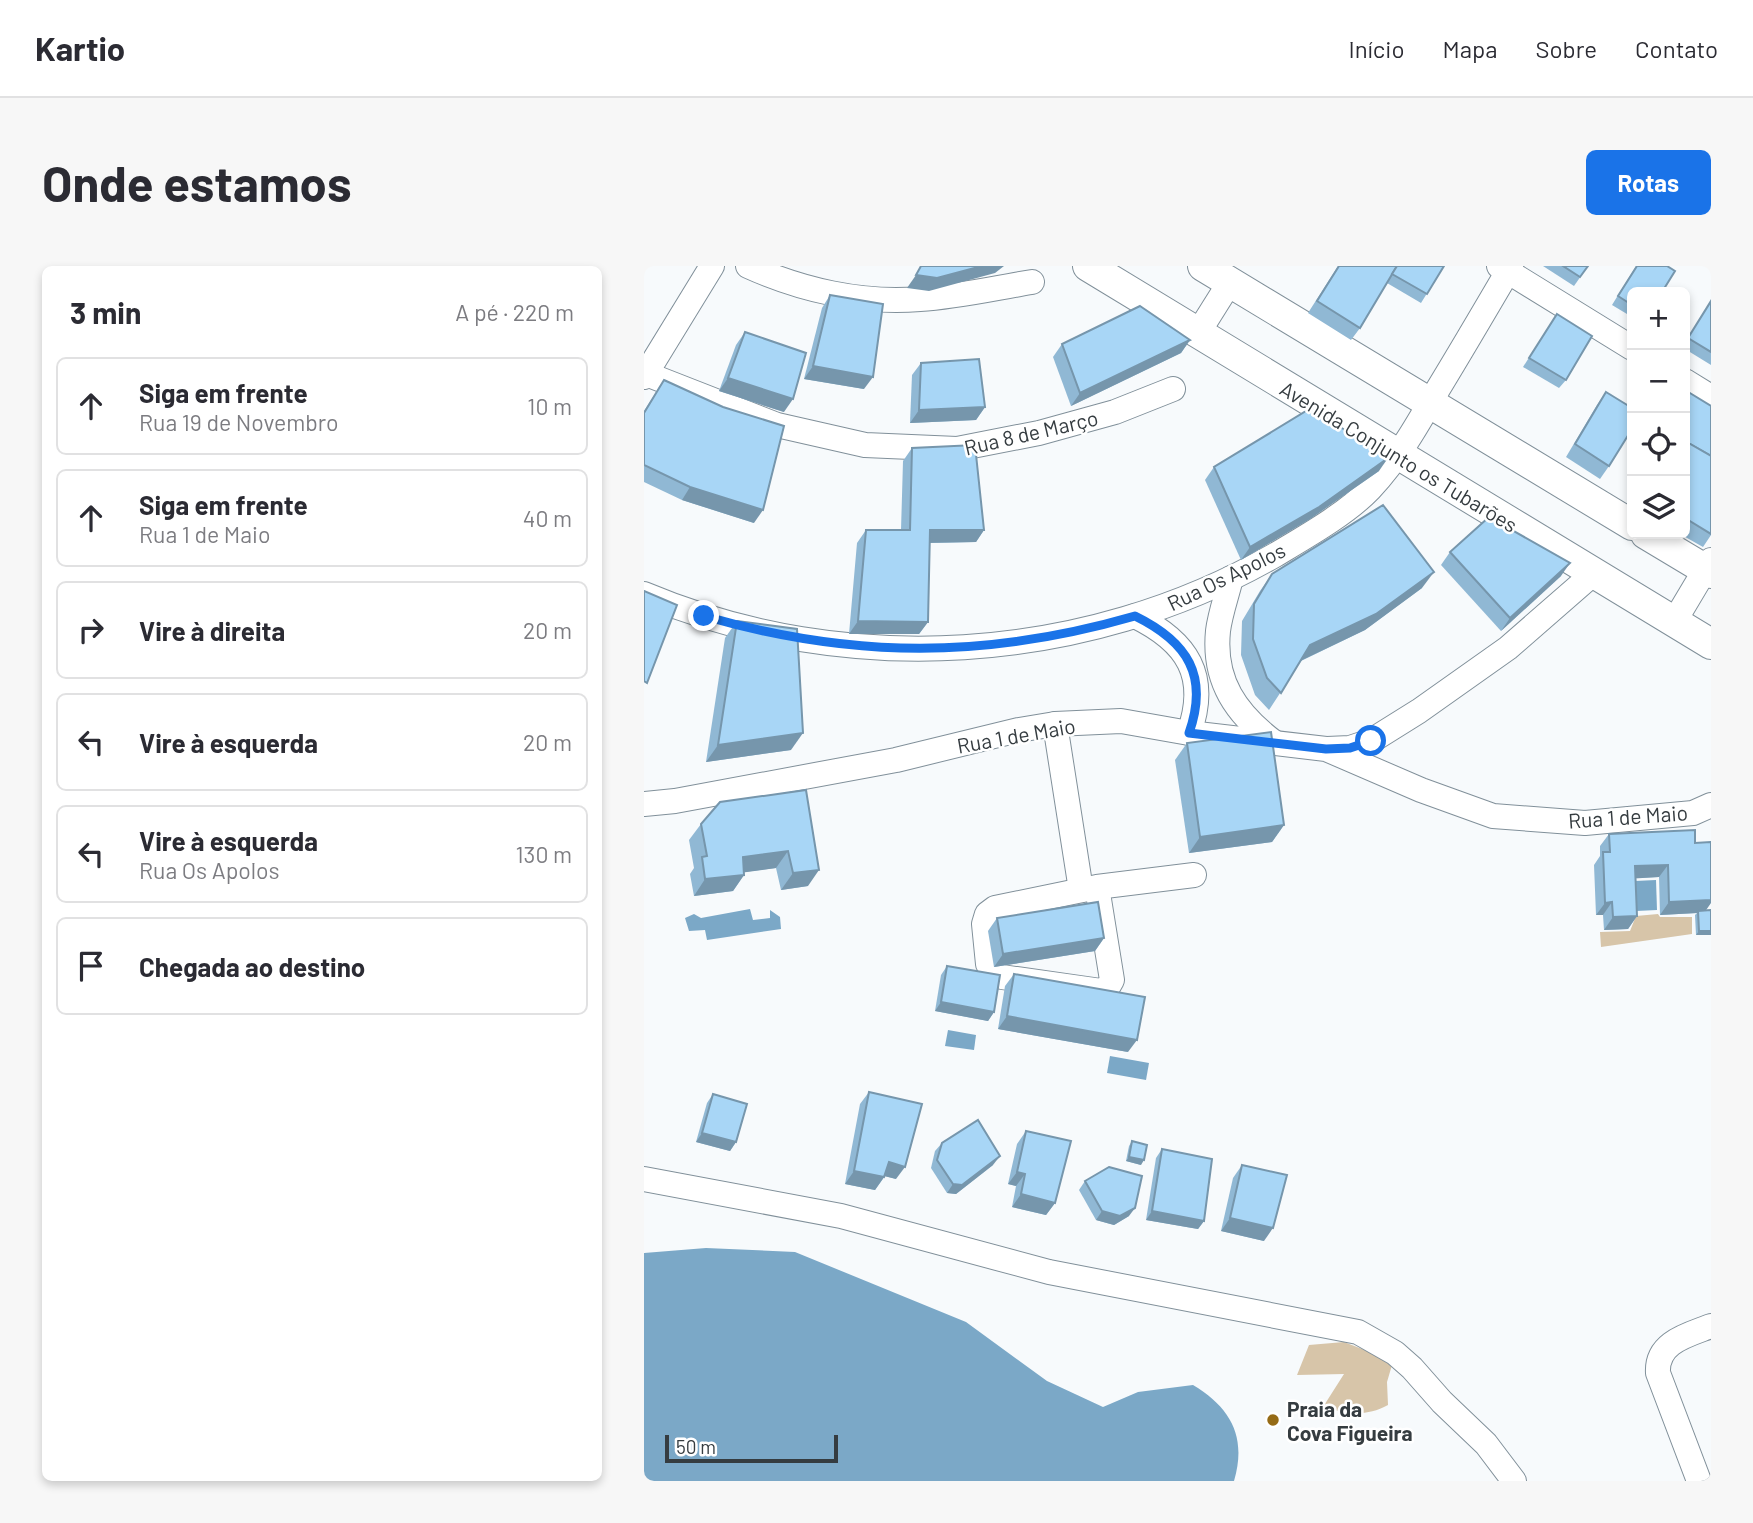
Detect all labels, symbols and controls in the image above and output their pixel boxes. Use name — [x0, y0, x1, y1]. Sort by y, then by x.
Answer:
text: Kartio — [35, 28, 125, 68]
text: Início — [1349, 34, 1405, 63]
text: Mapa — [1443, 34, 1497, 63]
text: Sobre — [1535, 34, 1597, 63]
text: Contato — [1635, 34, 1718, 63]
button: Rotas — [1586, 150, 1711, 215]
text: Onde estamos — [42, 153, 351, 212]
map controls — [1627, 287, 1690, 539]
button: + — [1627, 287, 1690, 350]
text: 3 min — [70, 294, 141, 330]
text: A pé · 220 m — [455, 298, 574, 326]
button: − — [1627, 350, 1690, 413]
street label: Avenida Conjunto os Tubarões — [1276, 375, 1522, 537]
text: Siga em frente — [139, 377, 308, 408]
icon: ahead — [72, 387, 110, 425]
text: 10 m — [527, 392, 572, 420]
street label: Rua 8 de Março — [962, 404, 1100, 460]
text: Rua 19 de Novembro — [139, 408, 339, 436]
button: locate — [1627, 413, 1690, 476]
button: layers — [1627, 476, 1690, 539]
text: Siga em frente — [139, 489, 308, 520]
icon: ahead — [72, 499, 110, 537]
text: 40 m — [523, 504, 572, 532]
text: Rua 1 de Maio — [139, 520, 270, 548]
street label: Rua Os Apolos — [1163, 537, 1289, 615]
route end — [688, 600, 719, 631]
icon: right — [72, 611, 110, 649]
text: Vire à direita — [139, 615, 285, 646]
text: 20 m — [523, 616, 572, 644]
street label: Rua 1 de Maio — [955, 712, 1077, 758]
icon: left — [72, 723, 110, 761]
route start — [1355, 725, 1386, 756]
text: Vire à esquerda — [139, 727, 318, 758]
text: 20 m — [523, 728, 572, 756]
street label: Rua 1 de Maio — [1567, 799, 1689, 833]
text: Vire à esquerda — [139, 825, 318, 856]
icon: left — [72, 835, 110, 873]
text: 130 m — [515, 840, 572, 868]
text: Rua Os Apolos — [139, 856, 280, 884]
icon: arrive — [72, 947, 110, 985]
text: Chegada ao destino — [139, 951, 365, 982]
place label: Praia da Cova Figueira — [1287, 1396, 1413, 1445]
marker: Praia da Cova Figueira — [1265, 1412, 1281, 1428]
scale bar — [665, 1432, 838, 1464]
text: 50 m — [676, 1435, 716, 1458]

